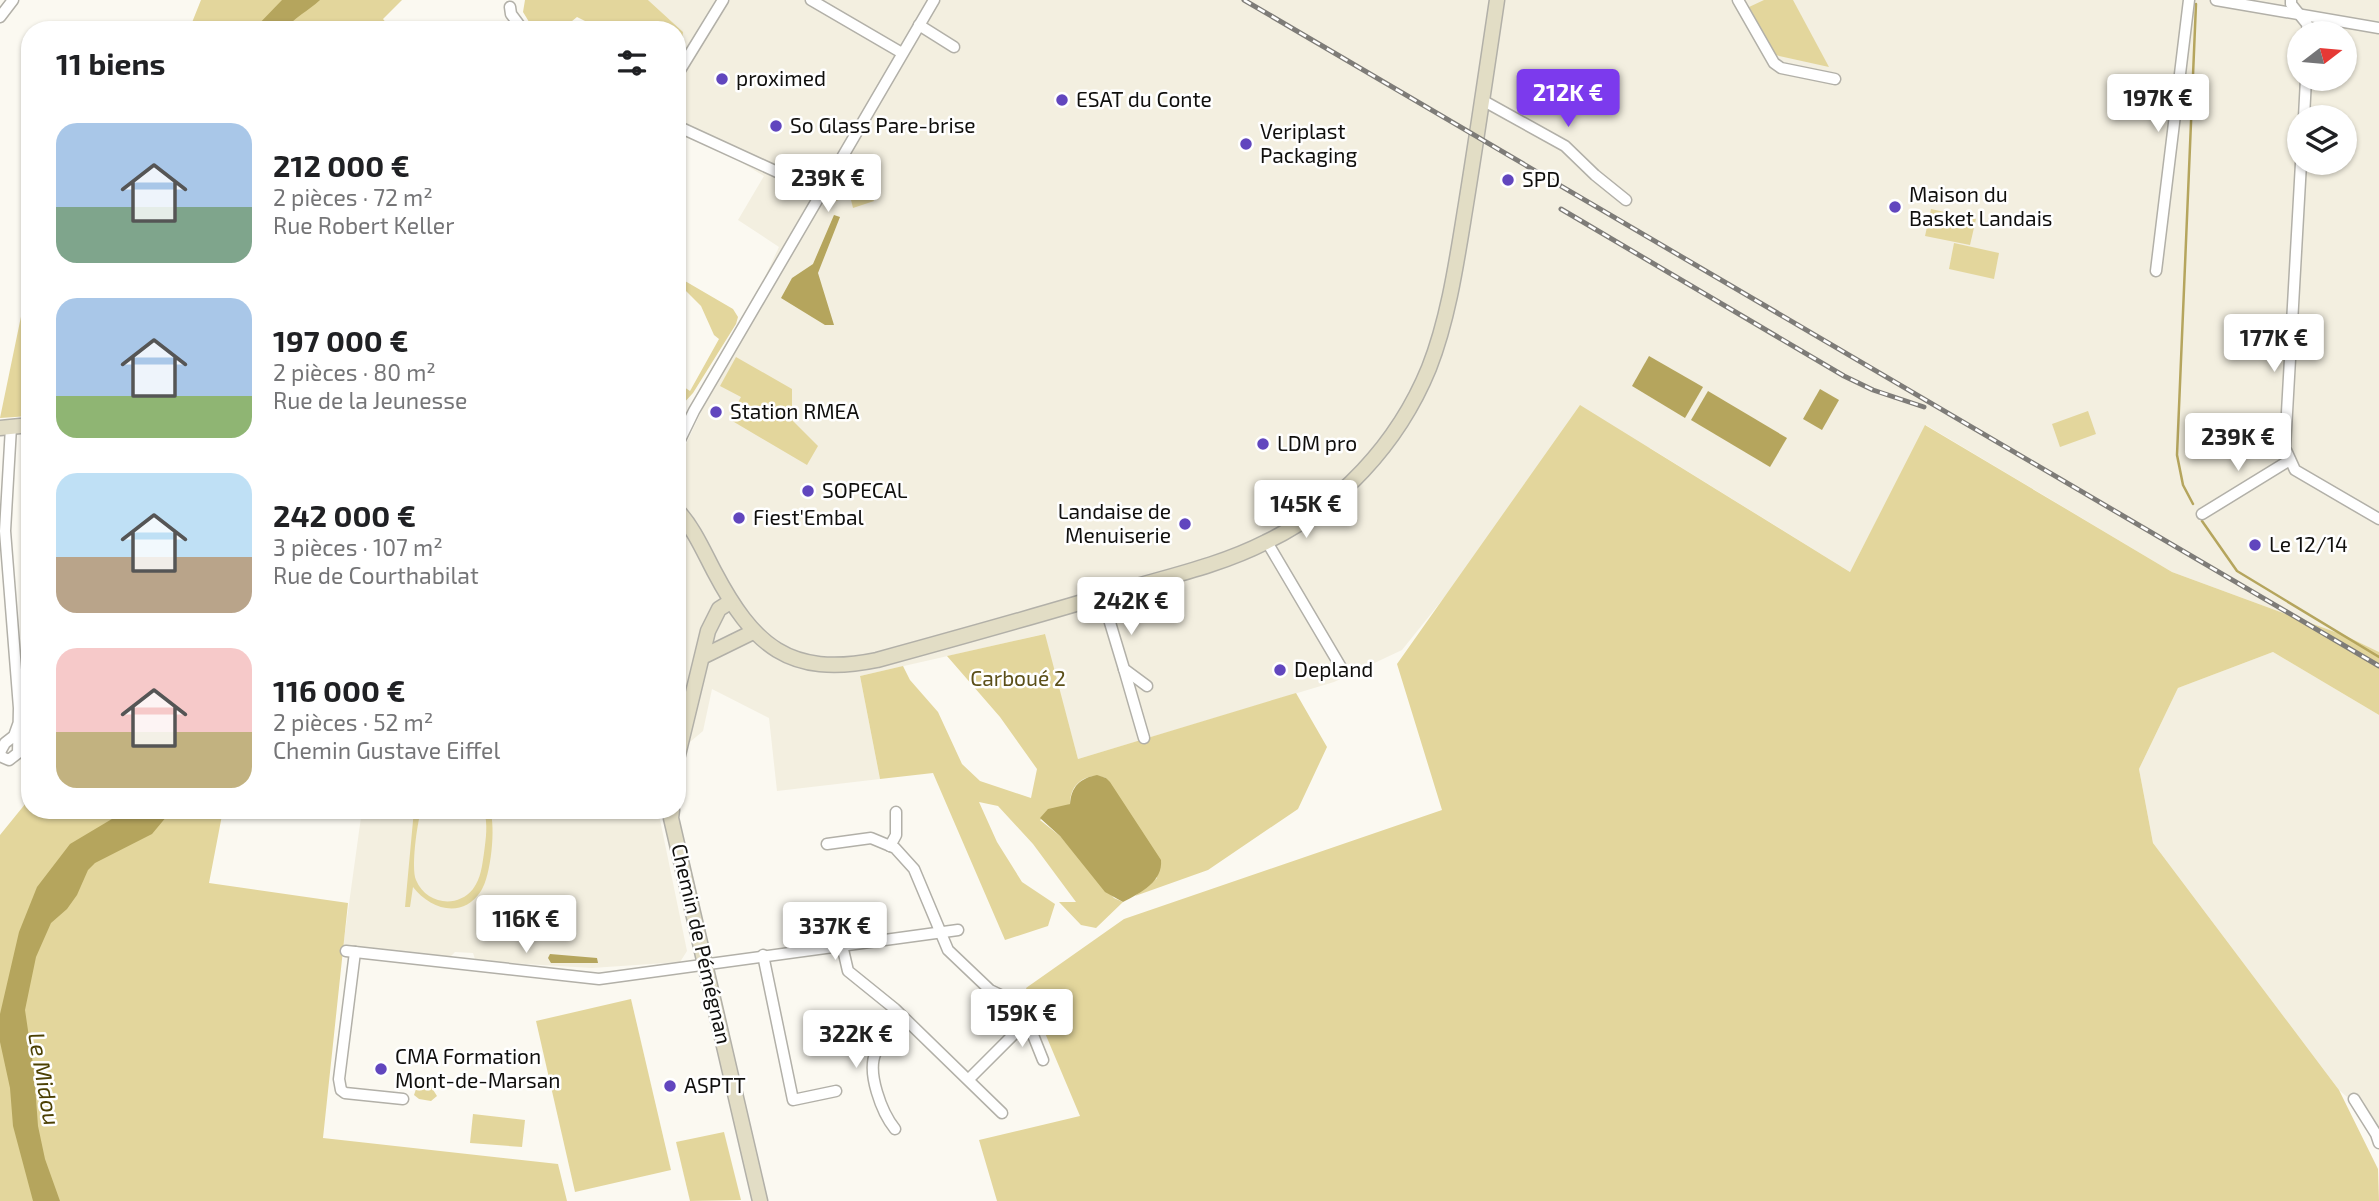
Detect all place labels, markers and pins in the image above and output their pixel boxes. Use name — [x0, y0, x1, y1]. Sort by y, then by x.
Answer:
place label: proximed — [736, 65, 826, 90]
pin: 212K € — [1511, 69, 1625, 129]
marker: proximed — [714, 71, 730, 87]
pin: 197K € — [2101, 74, 2215, 134]
place label: ESAT du Conte — [1076, 86, 1212, 111]
marker: ESAT du Conte — [1054, 92, 1070, 108]
place label: So Glass Pare-brise — [790, 112, 976, 137]
marker: So Glass Pare-brise — [768, 118, 784, 134]
place label: Veriplast Packaging — [1260, 118, 1357, 167]
marker: Veriplast Packaging — [1238, 136, 1254, 152]
pin: 239K € — [771, 154, 885, 214]
place label: SPD — [1522, 166, 1560, 191]
marker: SPD — [1500, 172, 1516, 188]
place label: Maison du Basket Landais — [1909, 181, 2053, 230]
marker: Maison du Basket Landais — [1887, 199, 1903, 215]
pin: 177K € — [2217, 314, 2331, 374]
place label: Station RMEA — [730, 398, 859, 423]
marker: Station RMEA — [708, 404, 724, 420]
pin: 239K € — [2181, 414, 2295, 473]
place label: LDM pro — [1277, 430, 1357, 455]
marker: LDM pro — [1255, 436, 1271, 452]
place label: SOPECAL — [822, 477, 908, 502]
pin: 145K € — [1249, 480, 1363, 540]
marker: SOPECAL — [800, 483, 816, 499]
place label: Landaise de Menuiserie — [1058, 498, 1171, 547]
place label: Fiest'Embal — [753, 504, 865, 529]
marker: Fiest'Embal — [731, 510, 747, 526]
marker: Landaise de Menuiserie — [1177, 516, 1193, 532]
place label: Le 12/14 — [2269, 531, 2348, 556]
marker: Le 12/14 — [2247, 537, 2263, 553]
pin: 242K € — [1074, 578, 1188, 637]
place label: Depland — [1294, 656, 1373, 681]
marker: Depland — [1272, 662, 1288, 678]
pin: 116K € — [469, 895, 583, 955]
pin: 337K € — [778, 902, 892, 962]
pin: 159K € — [965, 990, 1079, 1049]
pin: 322K € — [799, 1010, 913, 1070]
place label: CMA Formation Mont-de-Marsan — [395, 1043, 560, 1092]
marker: CMA Formation Mont-de-Marsan — [373, 1061, 389, 1077]
place label: ASPTT — [684, 1072, 746, 1097]
marker: ASPTT — [662, 1078, 678, 1094]

